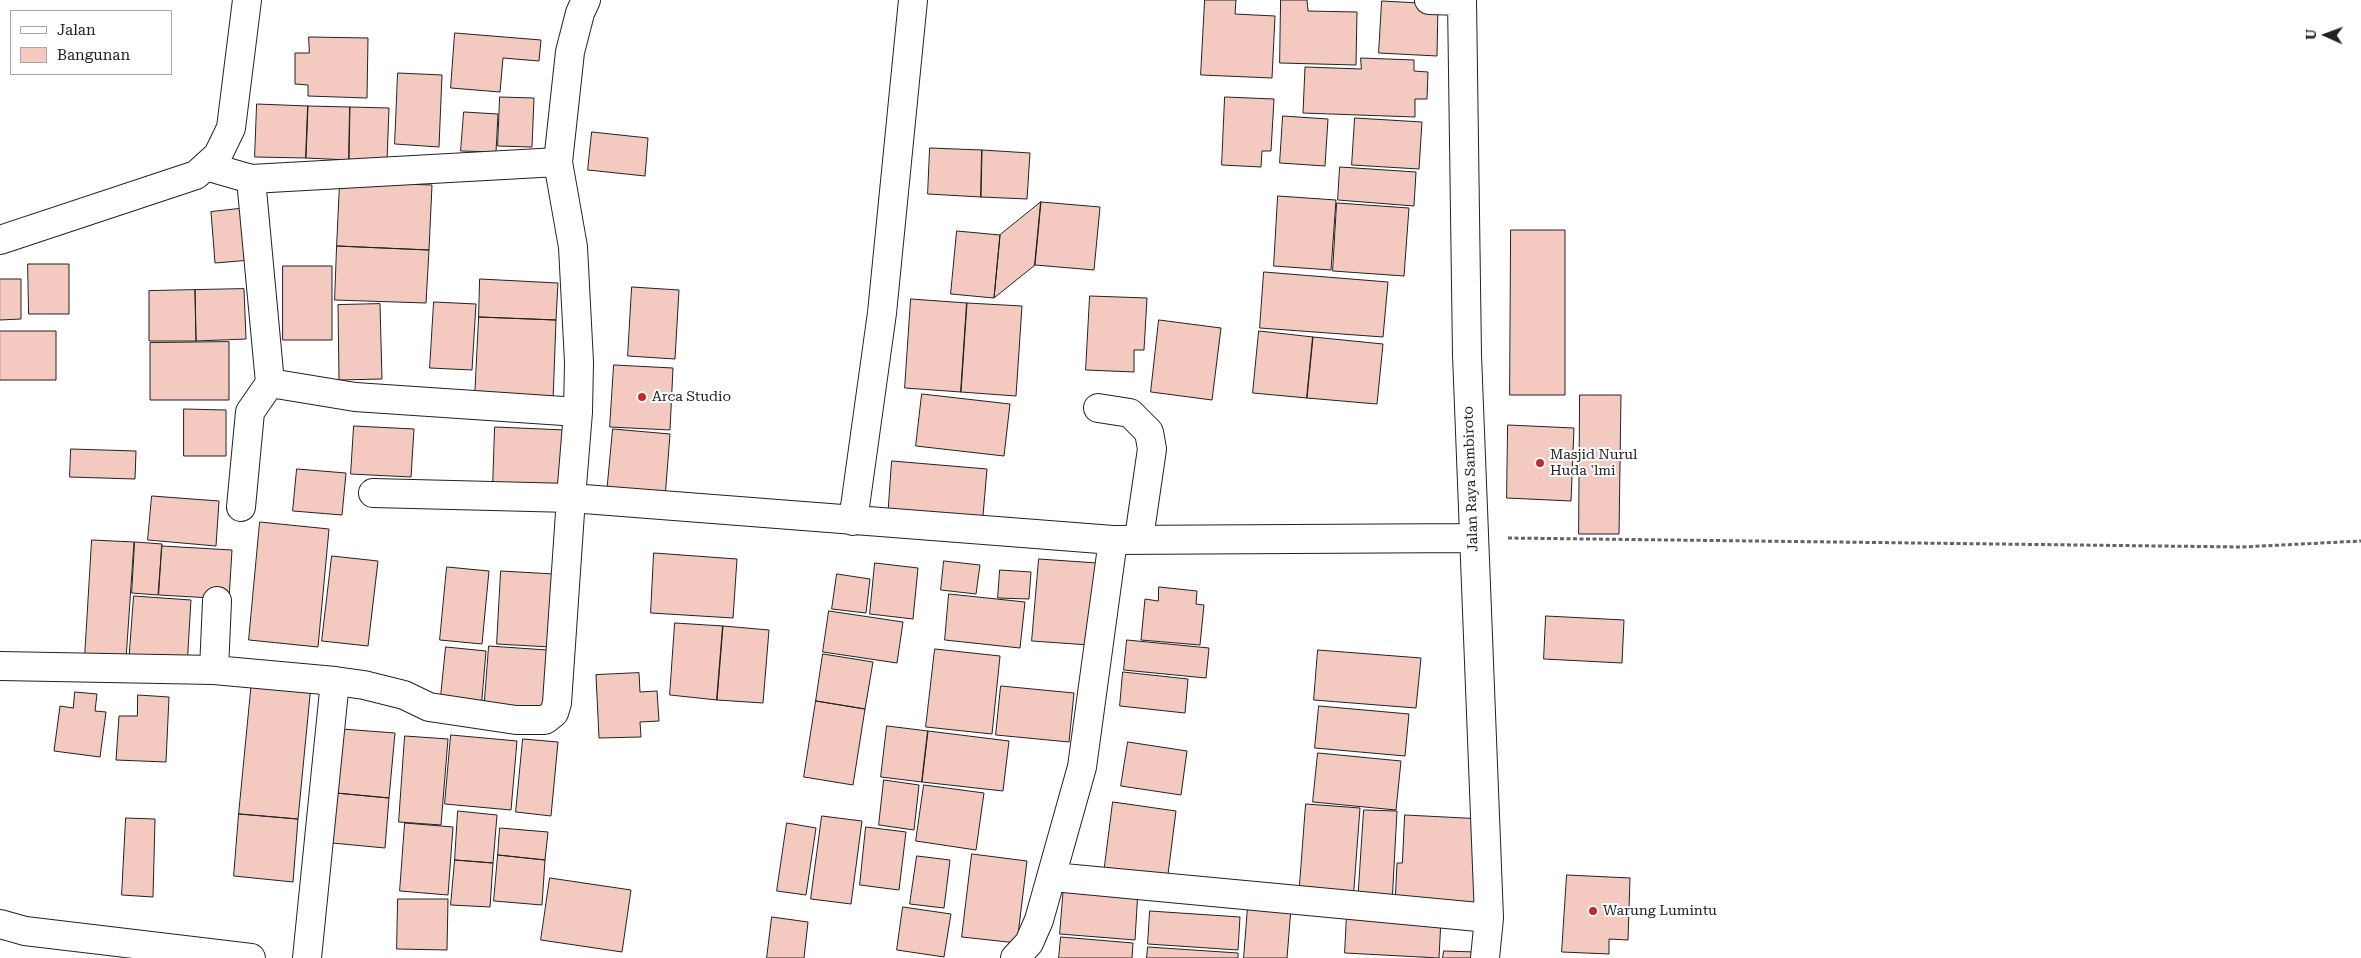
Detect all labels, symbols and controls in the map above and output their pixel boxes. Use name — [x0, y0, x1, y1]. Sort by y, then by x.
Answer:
legend — [10, 10, 172, 75]
north arrow — [2301, 10, 2351, 60]
text: Jalan — [57, 21, 96, 39]
text: U — [2303, 29, 2319, 40]
text: Bangunan — [57, 46, 130, 64]
place label: Arca Studio — [652, 389, 731, 405]
marker: Arca Studio — [636, 391, 648, 403]
street label: Jalan Raya Sambiroto — [1460, 406, 1482, 552]
place label: Masjid Nurul Huda 'lmi — [1550, 447, 1637, 480]
marker: Masjid Nurul Huda 'lmi — [1534, 457, 1546, 469]
place label: Warung Lumintu — [1603, 903, 1717, 919]
marker: Warung Lumintu — [1587, 905, 1599, 917]

